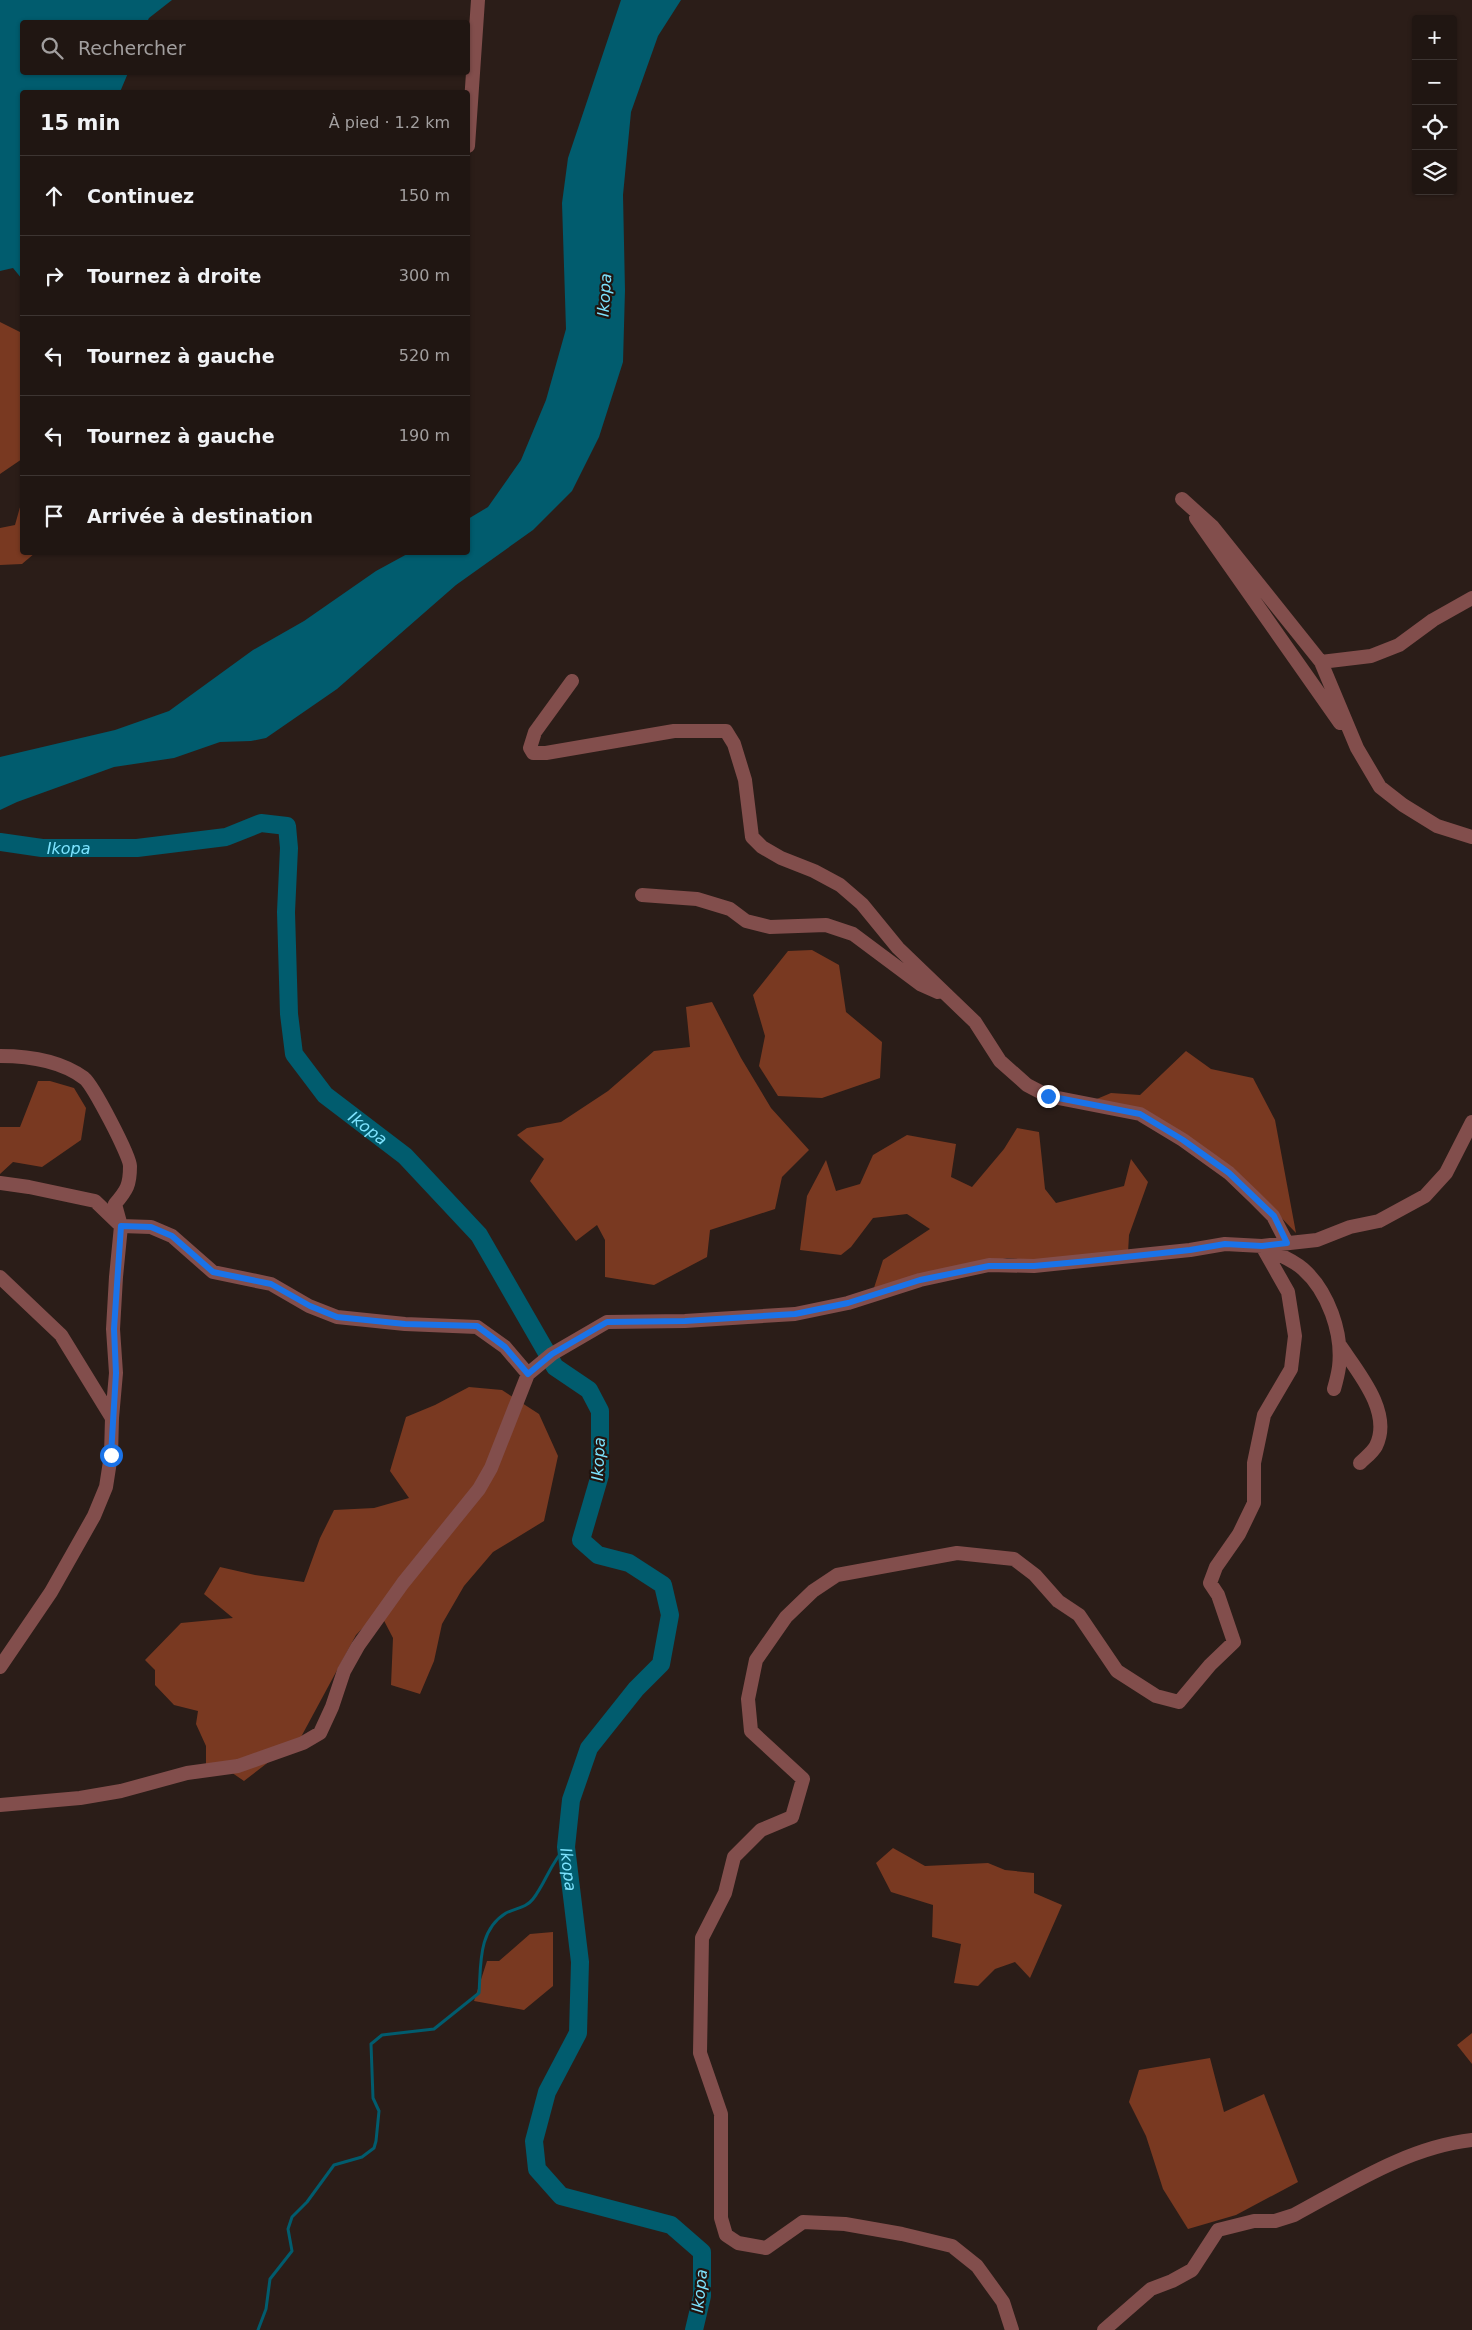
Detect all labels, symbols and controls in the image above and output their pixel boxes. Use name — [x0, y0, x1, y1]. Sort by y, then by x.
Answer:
map controls — [1412, 15, 1457, 195]
button: + — [1412, 15, 1457, 60]
search box — [20, 20, 470, 75]
icon: search — [38, 34, 66, 62]
text: Rechercher — [78, 37, 186, 59]
button: − — [1412, 60, 1457, 105]
button: locate — [1412, 105, 1457, 150]
text: 15 min — [40, 111, 121, 135]
text: À pied · 1.2 km — [329, 113, 450, 132]
button: layers — [1412, 150, 1457, 195]
icon: ahead — [40, 182, 68, 210]
text: Continuez — [87, 185, 194, 207]
text: 150 m — [399, 186, 450, 205]
icon: right — [40, 262, 68, 290]
text: Tournez à droite — [87, 265, 261, 287]
text: 300 m — [399, 266, 450, 285]
water label: Ikopa — [593, 273, 616, 318]
icon: left — [40, 342, 68, 370]
text: Tournez à gauche — [87, 345, 275, 367]
text: 520 m — [399, 346, 450, 365]
icon: left — [40, 422, 68, 450]
text: Tournez à gauche — [87, 425, 275, 447]
text: 190 m — [399, 426, 450, 445]
icon: arrive — [40, 502, 68, 530]
text: Arrivée à destination — [87, 505, 313, 527]
water label: Ikopa — [47, 839, 90, 858]
route end — [1037, 1085, 1060, 1108]
water label: Ikopa — [345, 1107, 391, 1149]
water label: Ikopa — [588, 1437, 609, 1481]
route start — [100, 1444, 123, 1467]
water label: Ikopa — [556, 1847, 580, 1892]
water label: Ikopa — [688, 2268, 711, 2314]

